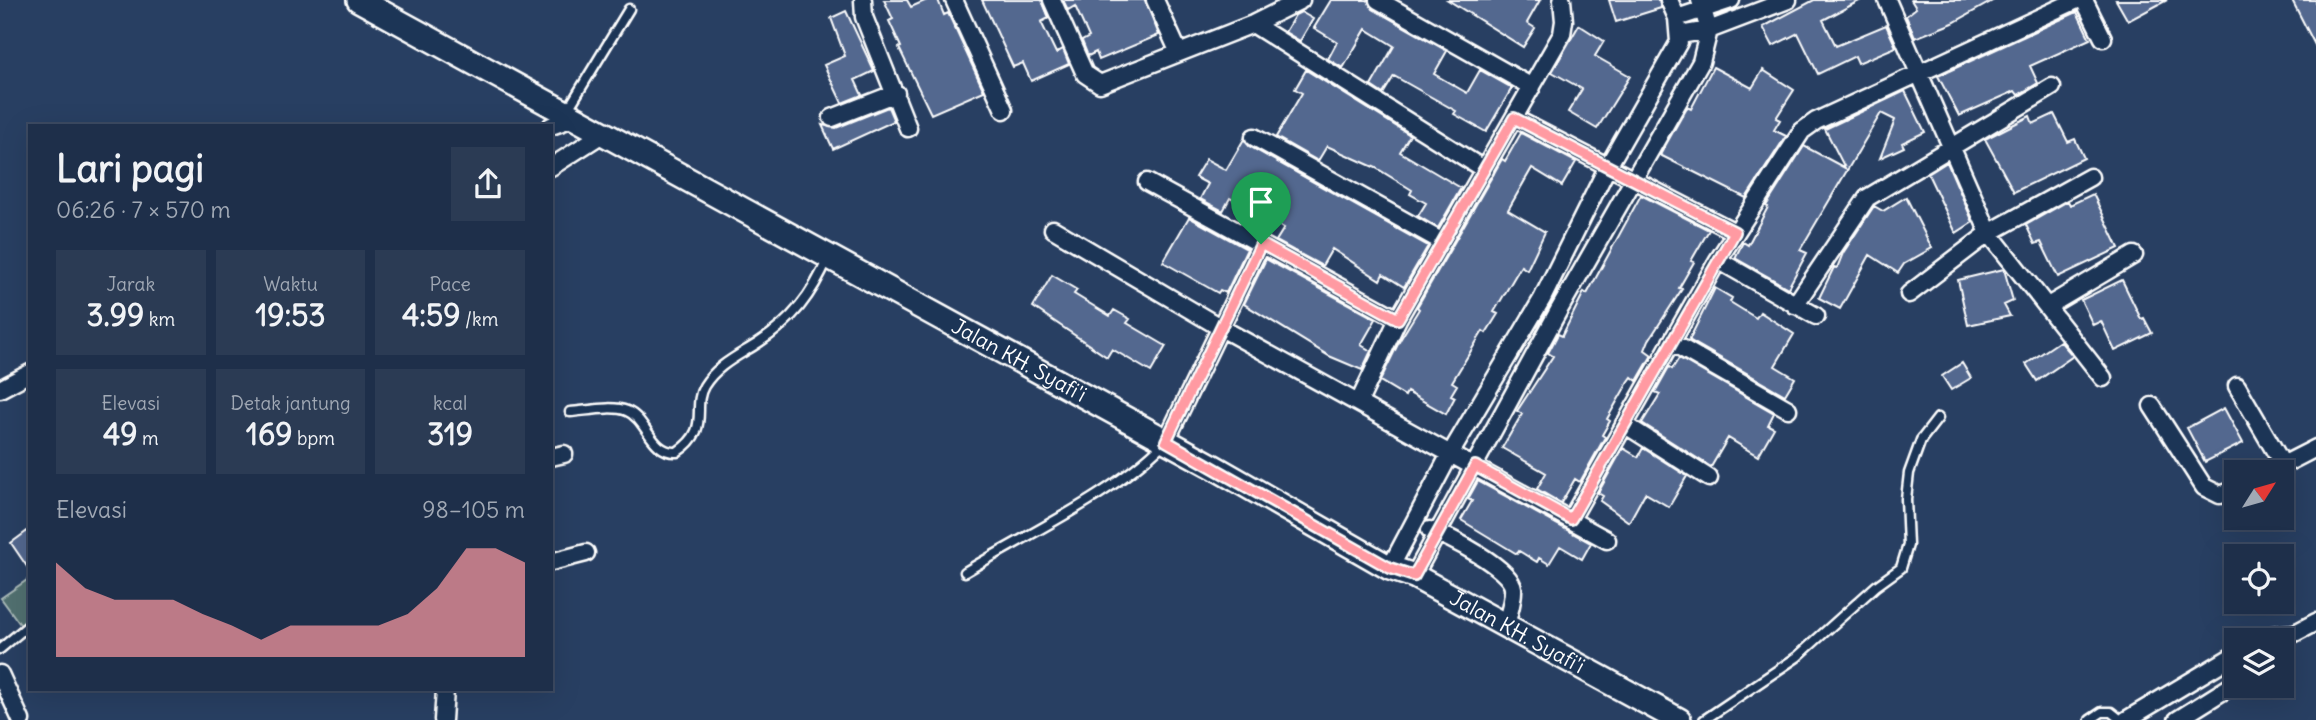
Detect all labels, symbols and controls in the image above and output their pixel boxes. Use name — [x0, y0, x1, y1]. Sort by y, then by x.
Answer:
text: Lari pagi — [56, 145, 204, 192]
button: share — [451, 147, 525, 221]
pin — [1231, 172, 1291, 244]
icon: arrive — [1242, 183, 1280, 221]
text: 06:26 · 7 × 570 m — [56, 195, 231, 224]
text: Jarak — [107, 272, 155, 296]
text: Waktu — [263, 272, 318, 296]
text: Pace — [430, 272, 471, 296]
text: 3.99 — [87, 296, 144, 334]
text: 19:53 — [255, 296, 326, 334]
text: 4:59 — [402, 296, 461, 334]
text: km — [144, 307, 175, 331]
text: /km — [461, 307, 498, 331]
street label: Jalan KH. Syafi'i — [947, 312, 1091, 408]
text: Elevasi — [102, 391, 160, 415]
text: Detak jantung — [230, 391, 351, 415]
text: kcal — [433, 391, 467, 415]
text: 49 — [103, 415, 138, 453]
text: 169 — [246, 415, 292, 453]
text: 319 — [427, 415, 473, 453]
text: m — [138, 426, 159, 450]
text: bpm — [292, 426, 335, 450]
north arrow — [2224, 460, 2294, 530]
map controls — [2224, 460, 2294, 698]
text: Elevasi — [56, 495, 127, 524]
text: 98–105 m — [422, 495, 525, 524]
button: locate — [2224, 544, 2294, 614]
street label: Jalan KH. Syafi'i — [1445, 584, 1590, 679]
button: layers — [2224, 628, 2294, 698]

